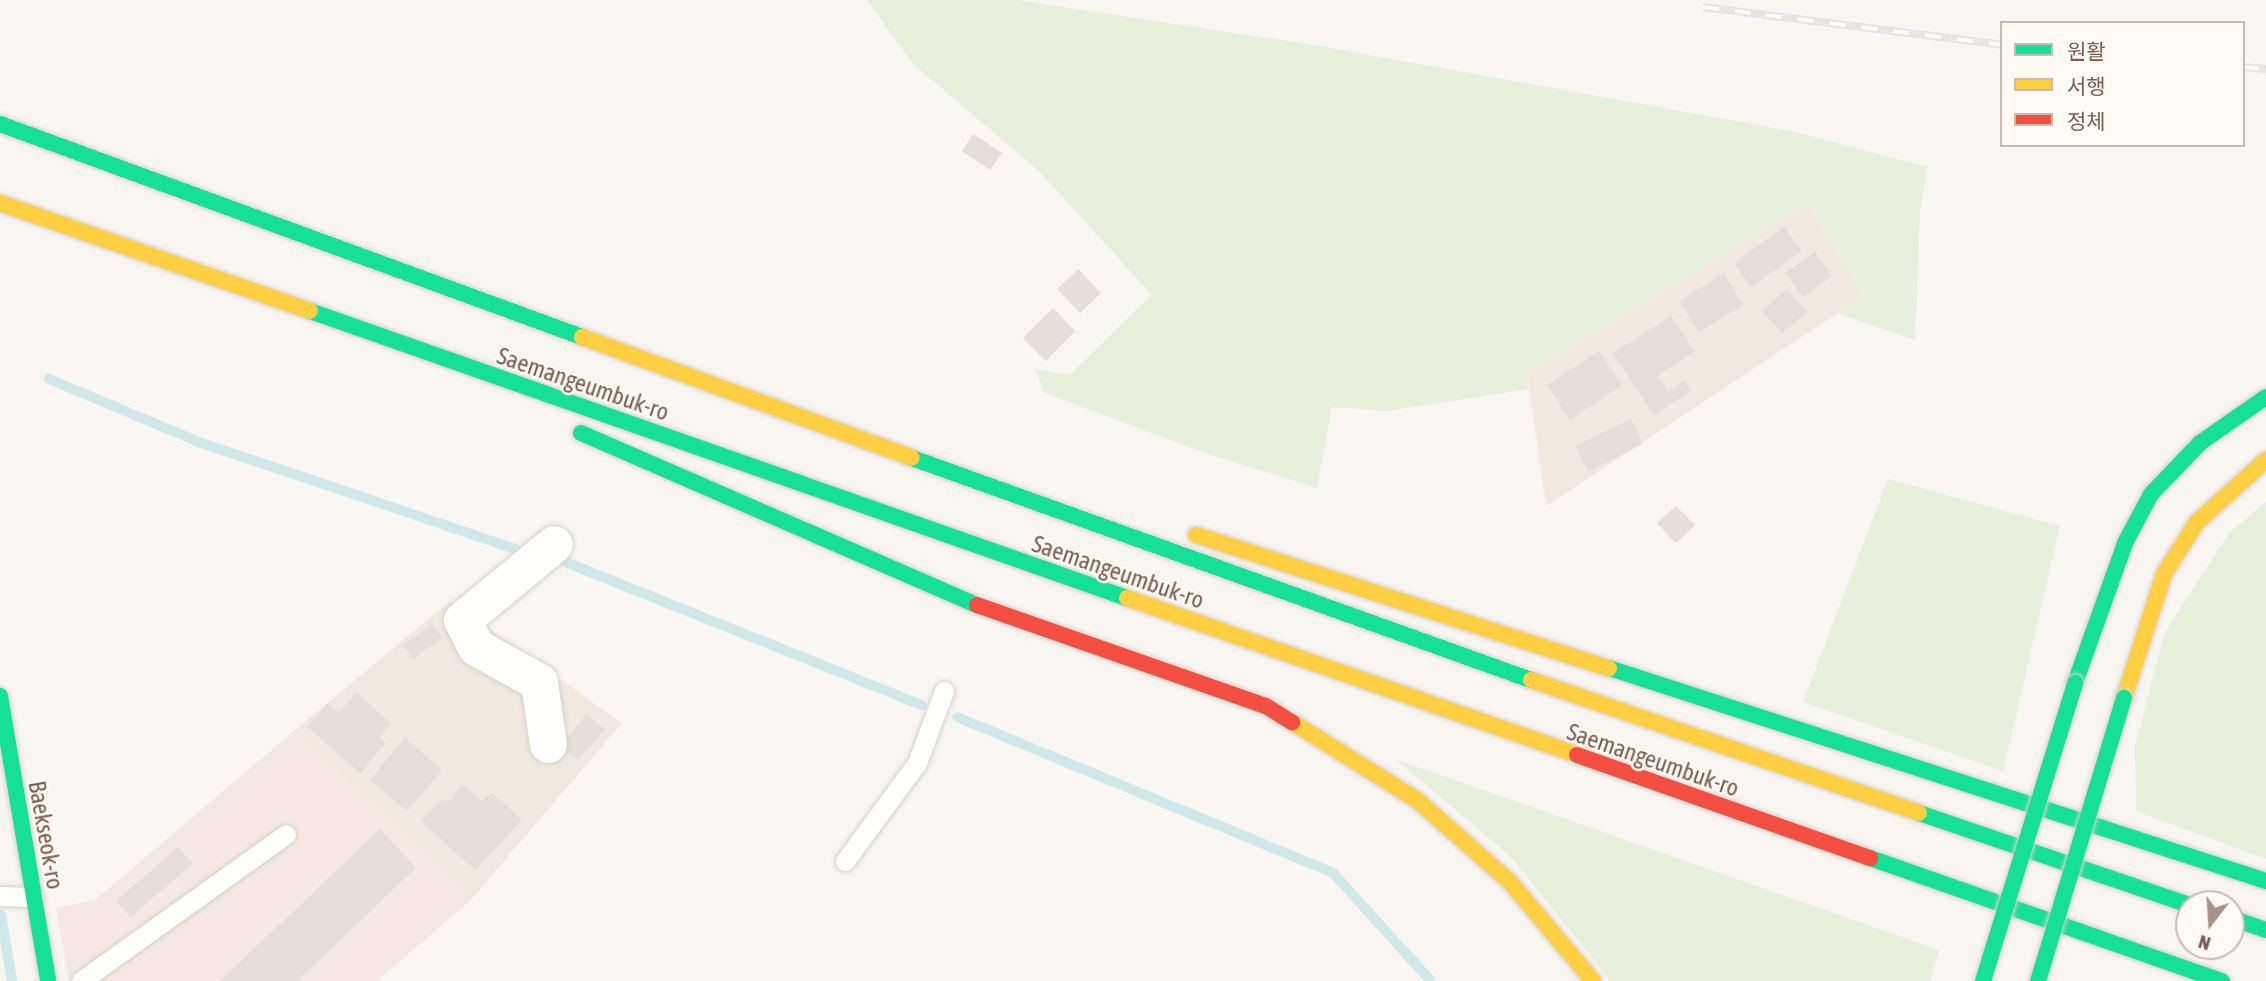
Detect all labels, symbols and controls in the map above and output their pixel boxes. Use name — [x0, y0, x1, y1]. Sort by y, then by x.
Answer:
legend — [2000, 21, 2245, 147]
text: 원활 — [2067, 39, 2106, 63]
text: 서행 — [2067, 74, 2106, 98]
text: 정체 — [2067, 109, 2106, 133]
street label: Saemangeumbuk-ro — [493, 341, 673, 427]
street label: Saemangeumbuk-ro — [1028, 529, 1208, 615]
street label: Saemangeumbuk-ro — [1563, 717, 1743, 803]
street label: Baekseok-ro — [22, 779, 70, 891]
north arrow — [2175, 890, 2245, 960]
text: N — [2196, 931, 2213, 955]

